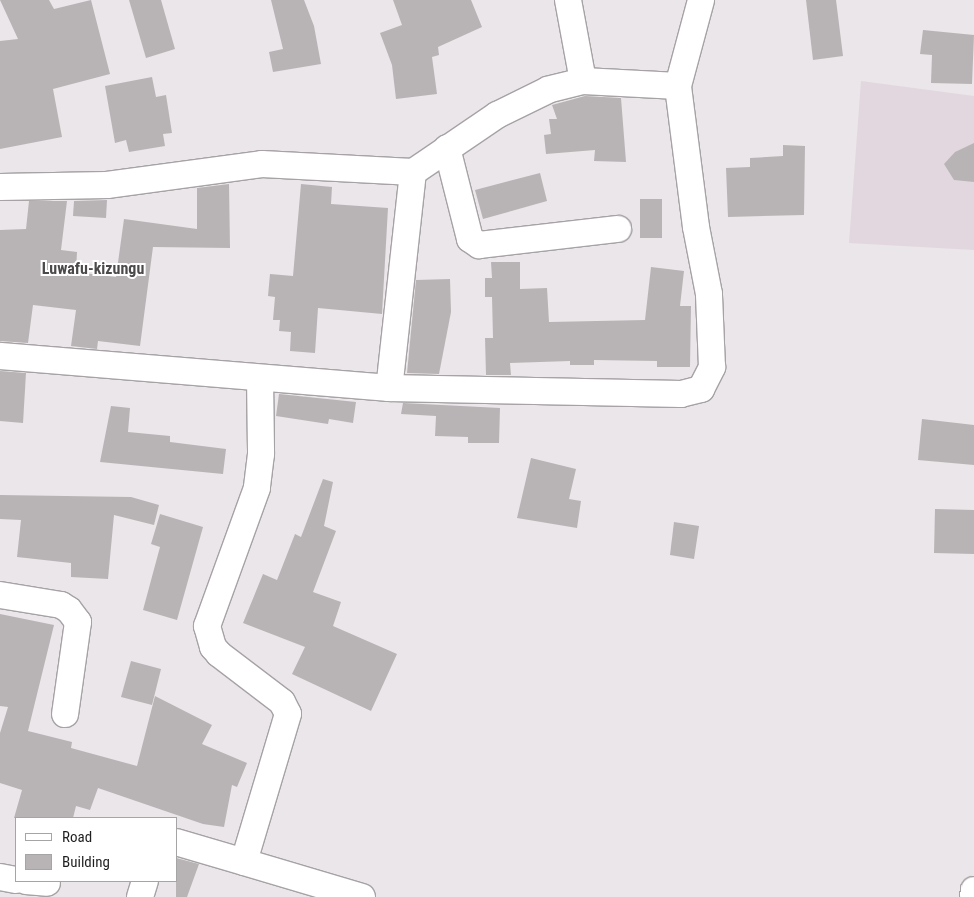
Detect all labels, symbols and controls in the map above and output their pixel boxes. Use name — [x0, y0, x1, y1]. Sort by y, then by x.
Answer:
district label: Luwafu-kizungu — [42, 259, 144, 279]
legend — [15, 817, 178, 882]
text: Road — [62, 828, 92, 846]
text: Building — [62, 853, 110, 871]

